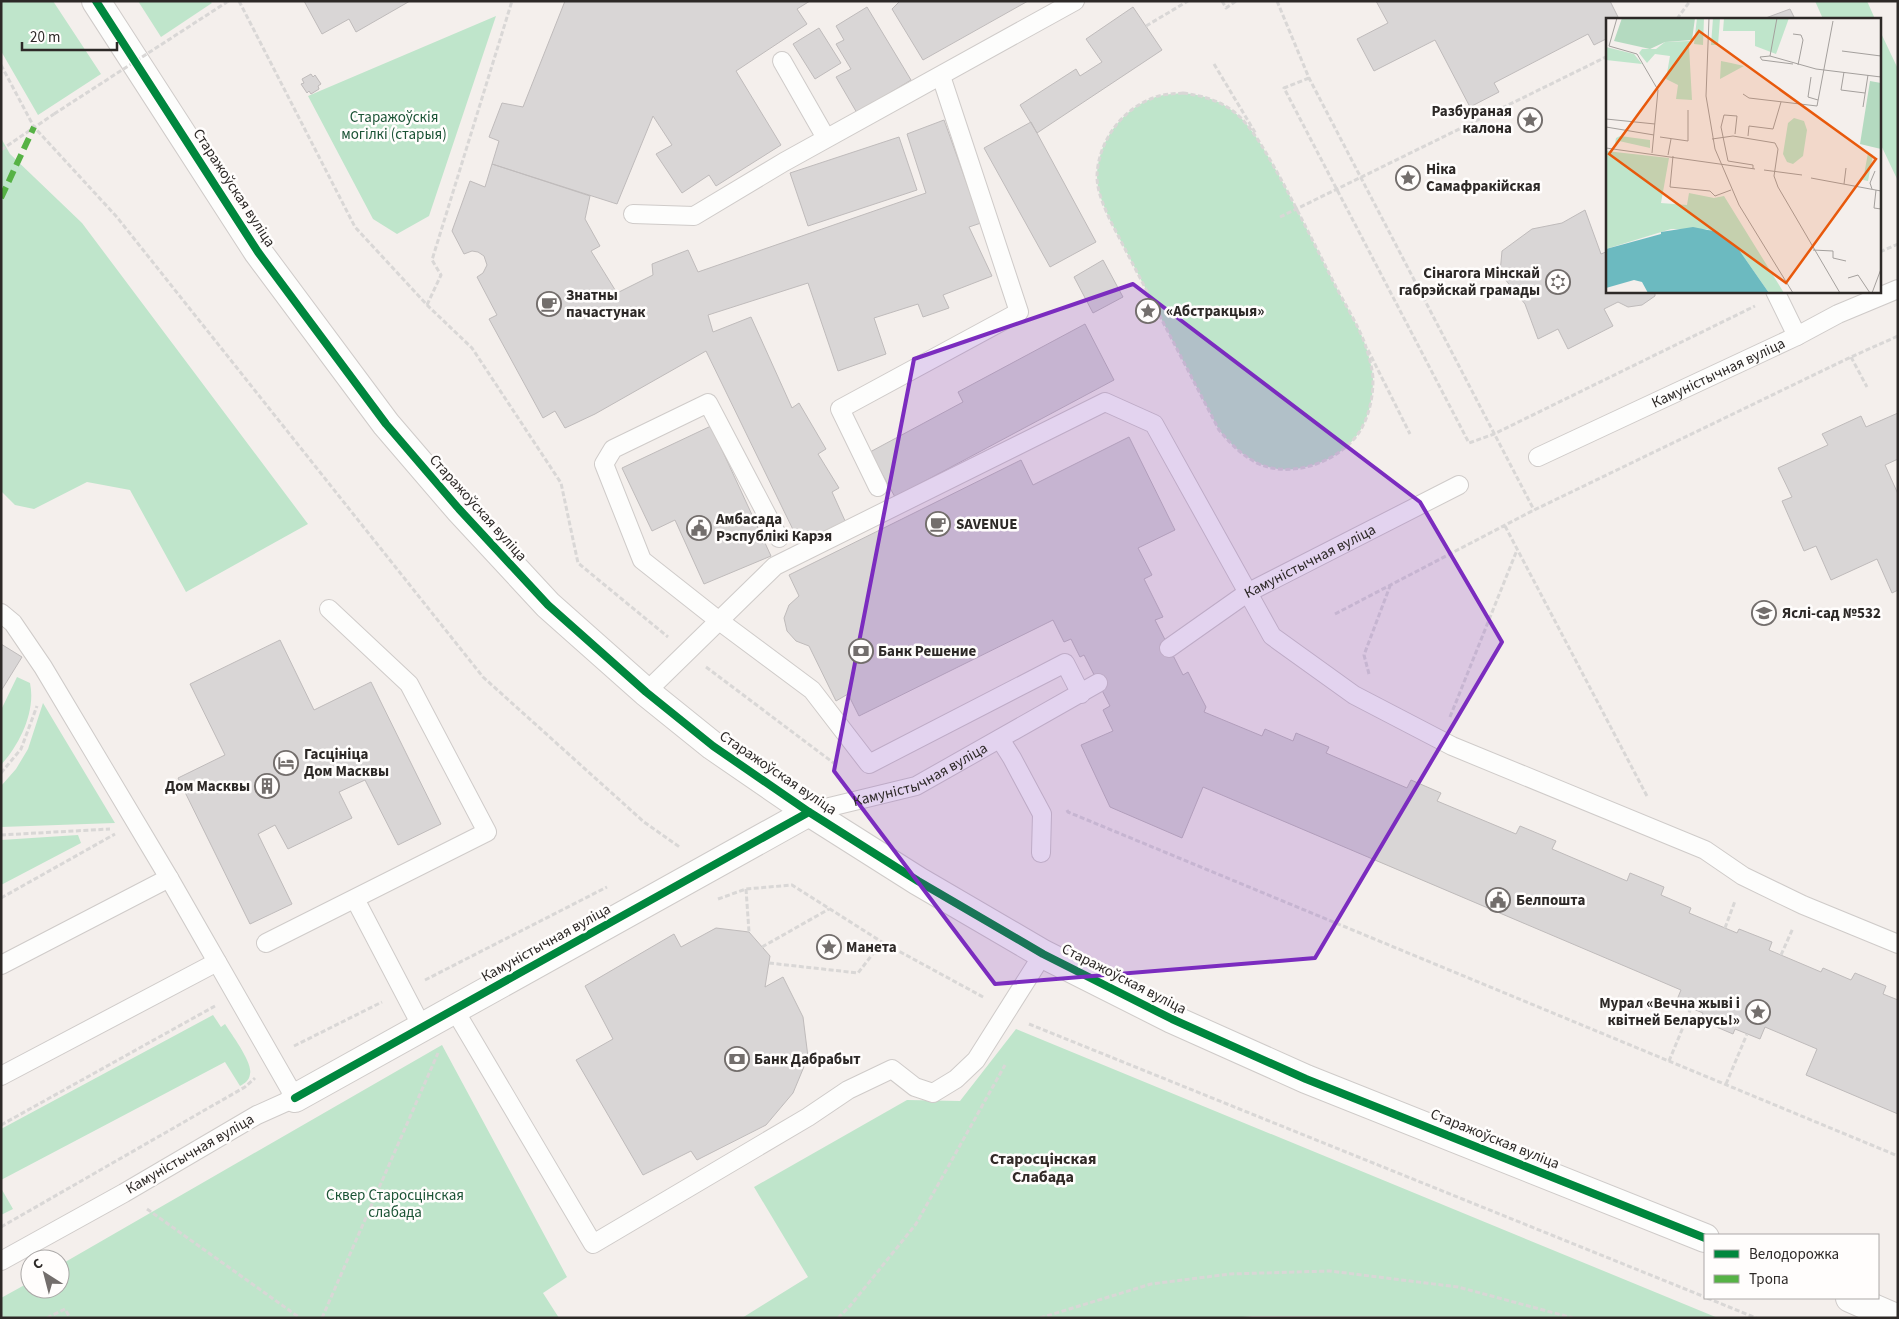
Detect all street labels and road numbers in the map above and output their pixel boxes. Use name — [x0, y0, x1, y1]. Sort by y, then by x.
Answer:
street label: Старажоўская вуліца — [188, 125, 280, 251]
street label: Камуністычная вуліца — [1648, 333, 1789, 413]
street label: Старажоўская вуліца — [424, 450, 532, 566]
street label: Камуністычная вуліца — [1240, 519, 1379, 603]
street label: Старажоўская вуліца — [715, 726, 841, 820]
street label: Камуністычная вуліца — [851, 737, 991, 811]
street label: Камуністычная вуліца — [477, 899, 615, 987]
street label: Старажоўская вуліца — [1058, 938, 1190, 1020]
street label: Старажоўская вуліца — [1427, 1103, 1563, 1175]
street label: Камуністычная вуліца — [122, 1109, 258, 1199]

